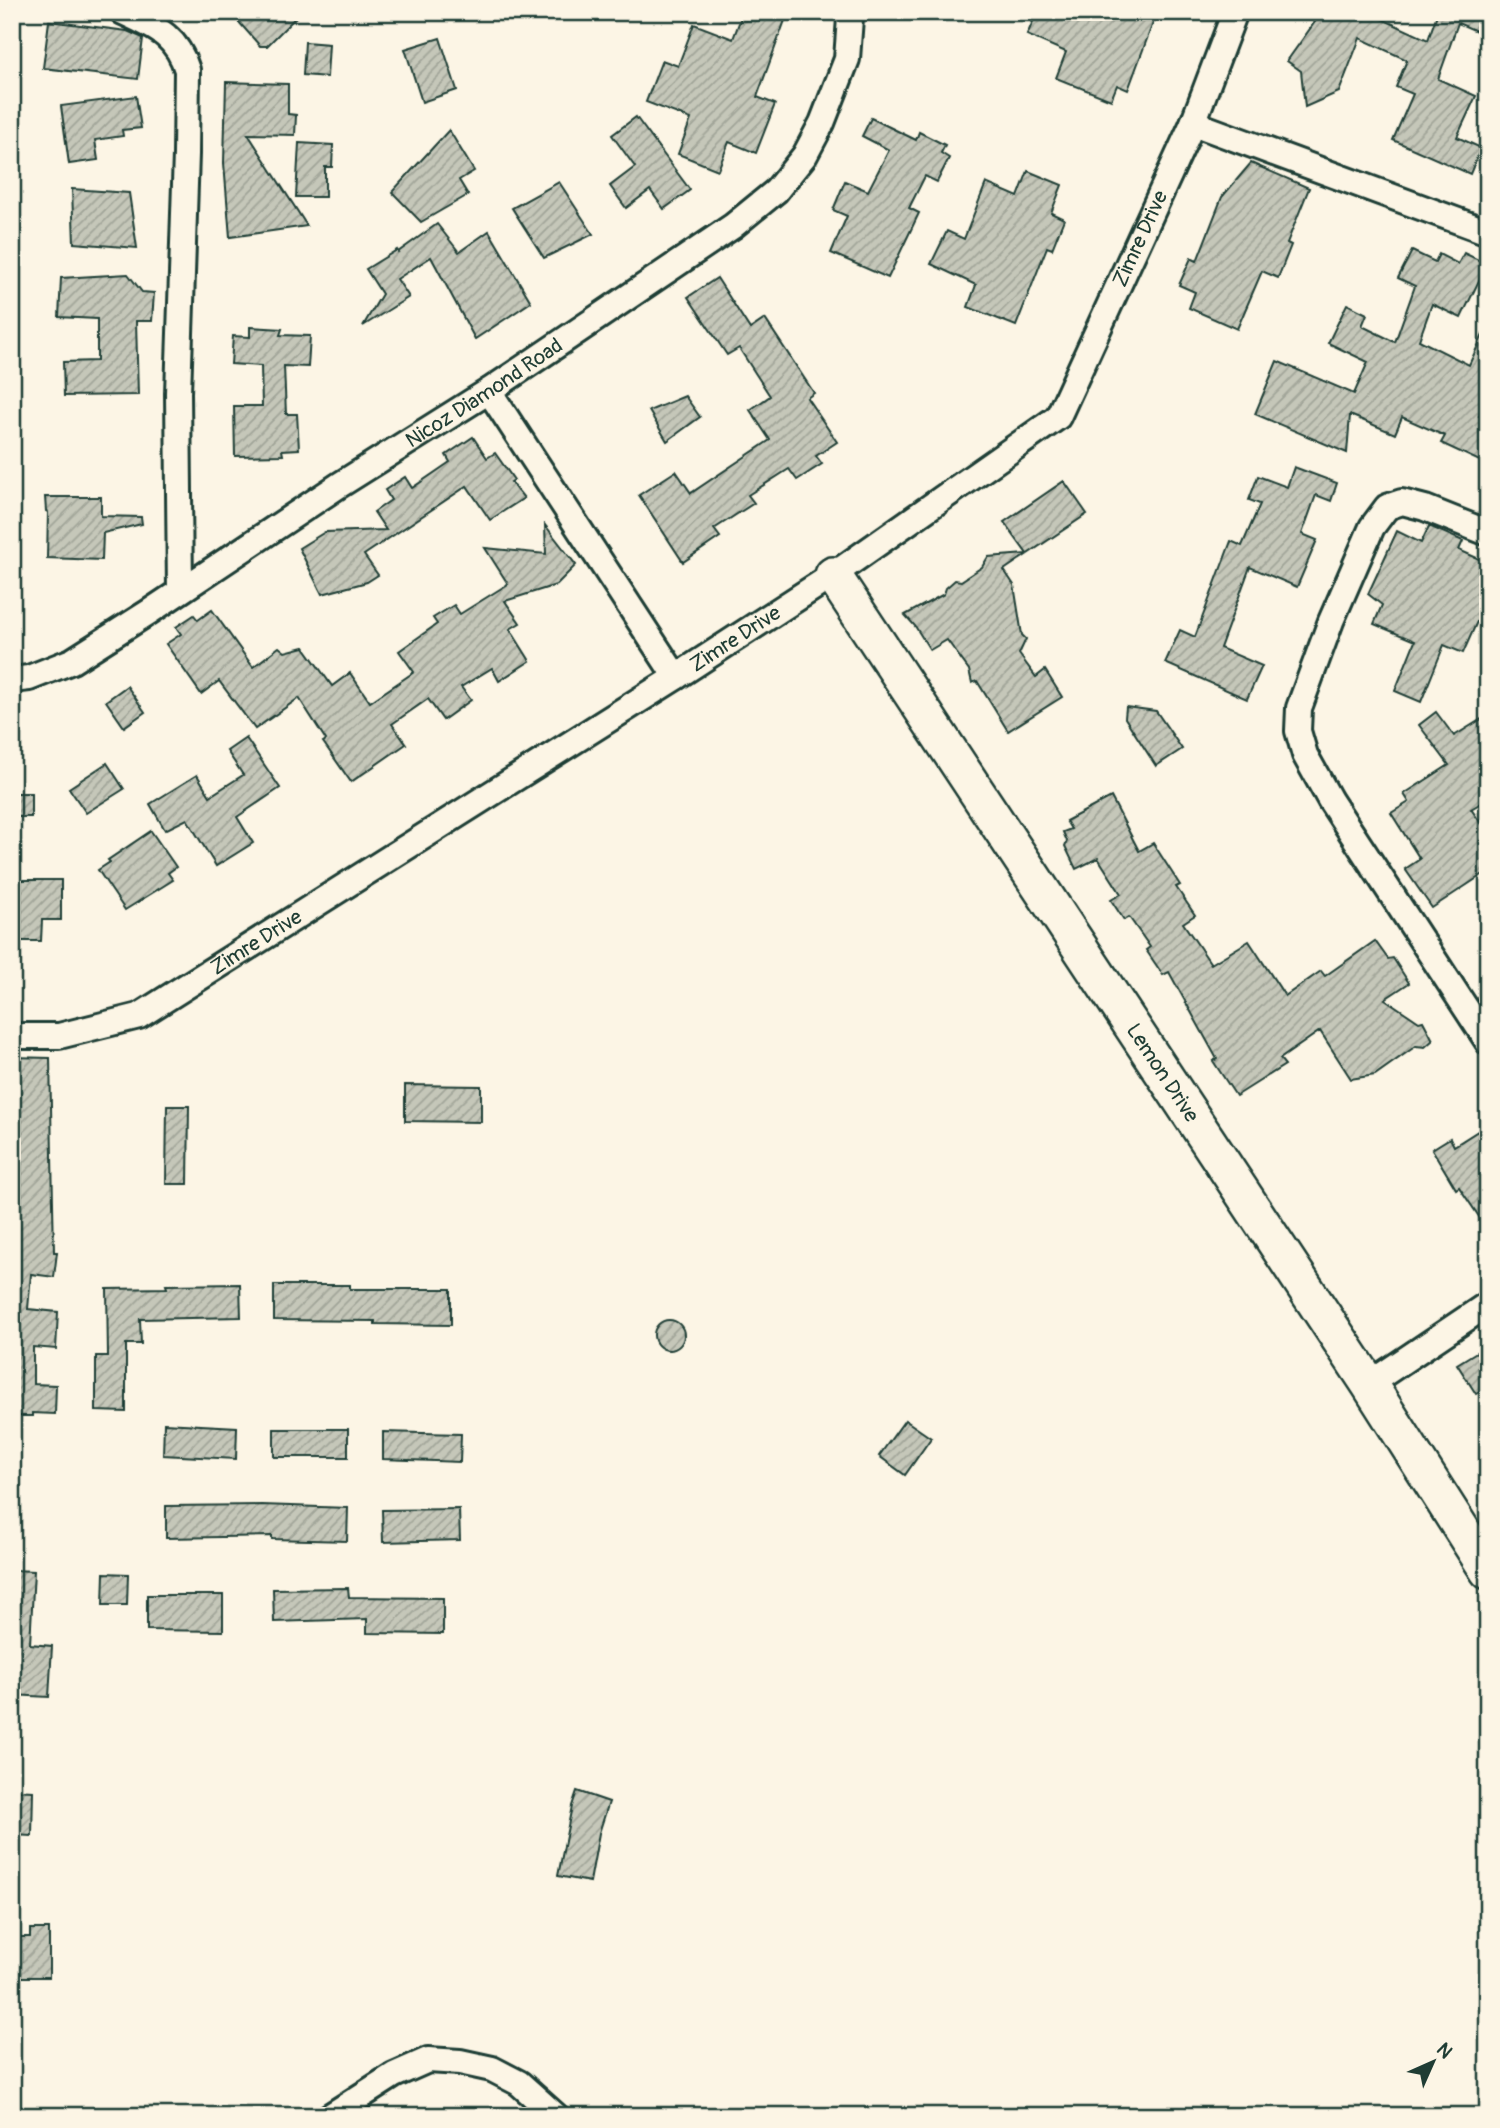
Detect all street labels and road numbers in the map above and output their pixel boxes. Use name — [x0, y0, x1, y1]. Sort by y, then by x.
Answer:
street label: Zimre Drive — [1107, 186, 1174, 291]
street label: Nicoz Diamond Road — [401, 332, 568, 454]
street label: Zimre Drive — [685, 599, 786, 678]
street label: Zimre Drive — [206, 903, 308, 981]
street label: Lemon Drive — [1120, 1018, 1205, 1128]

